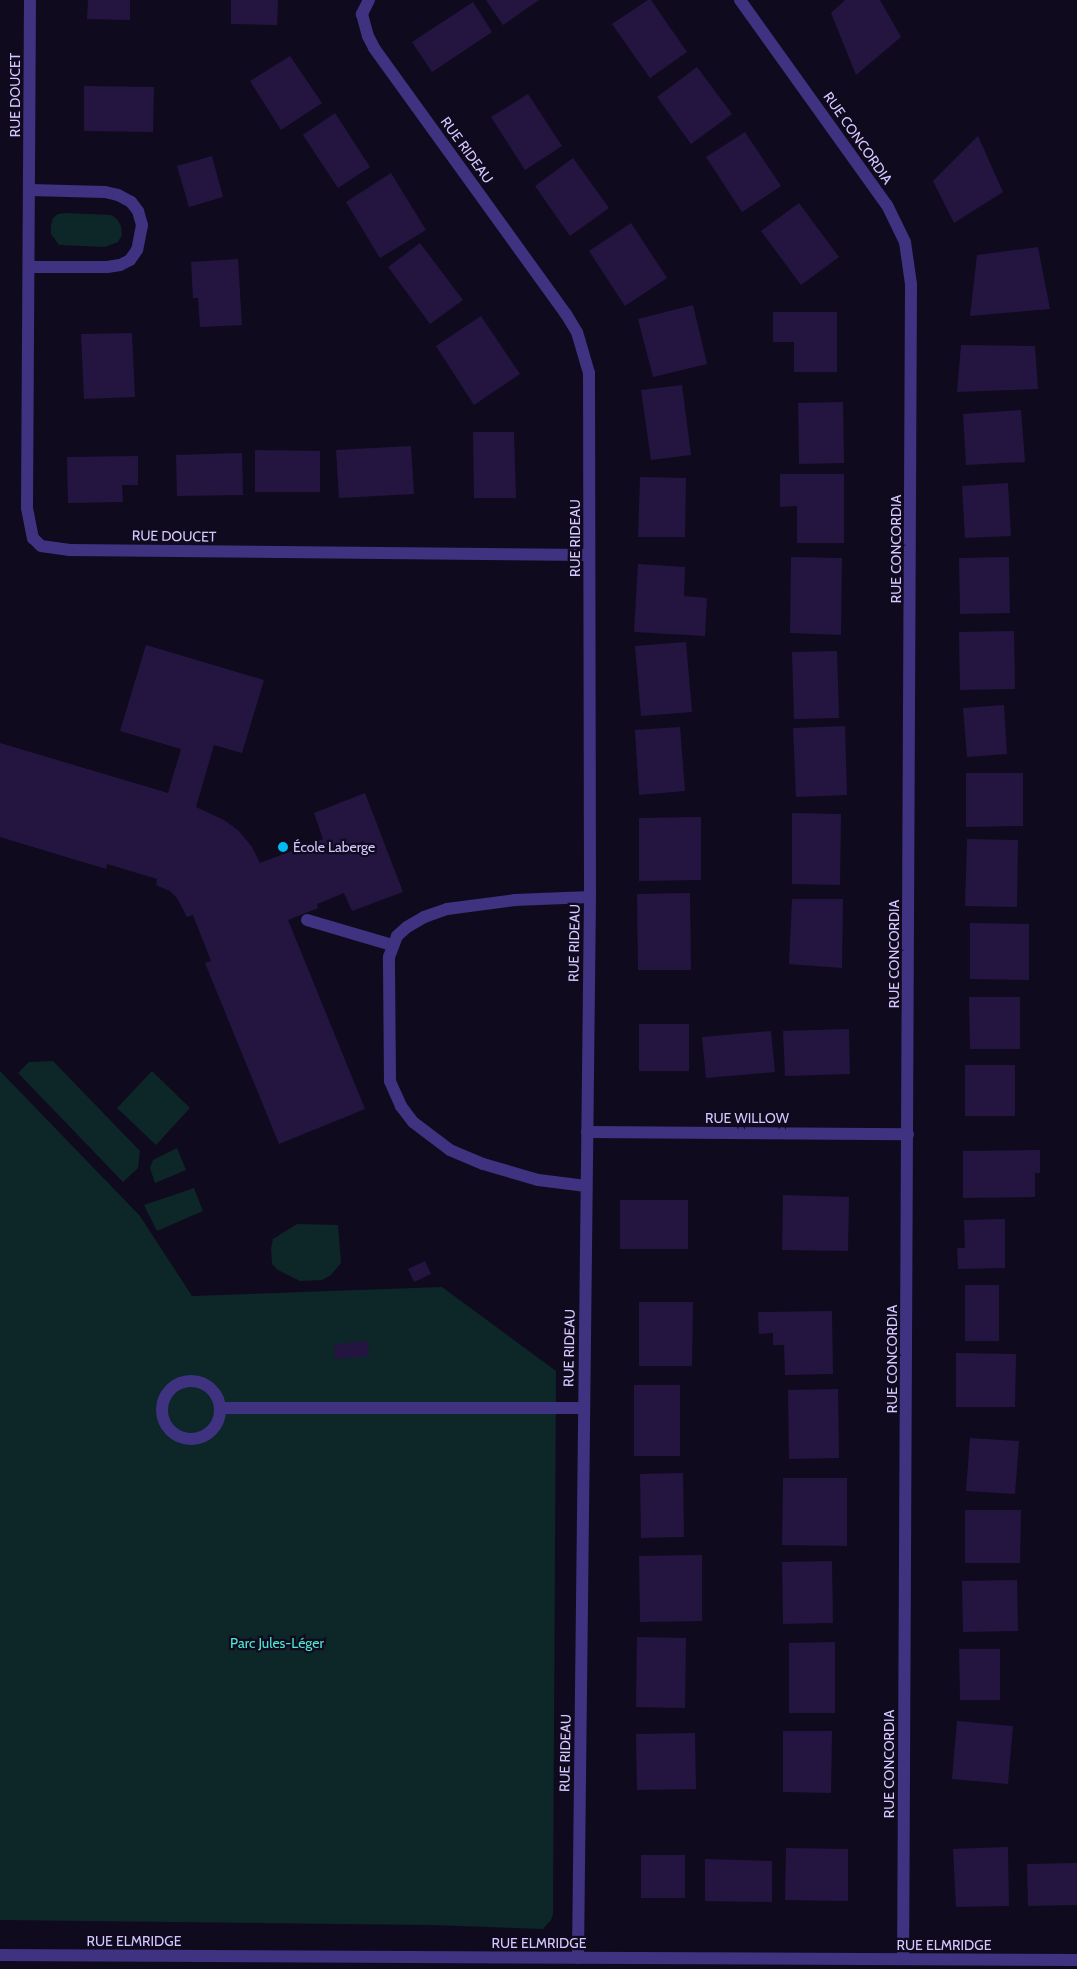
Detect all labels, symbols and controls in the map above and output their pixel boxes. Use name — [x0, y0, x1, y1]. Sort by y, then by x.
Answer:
street label: RUE DOUCET — [7, 53, 23, 137]
street label: RUE CONCORDIA — [820, 89, 896, 187]
street label: RUE RIDEAU — [437, 114, 497, 186]
street label: RUE CONCORDIA — [888, 495, 904, 603]
street label: RUE RIDEAU — [567, 499, 583, 577]
street label: RUE DOUCET — [132, 527, 216, 545]
place label: École Laberge — [293, 839, 375, 855]
marker: École Laberge — [277, 841, 289, 853]
street label: RUE CONCORDIA — [886, 900, 902, 1008]
street label: RUE RIDEAU — [565, 904, 583, 982]
street label: RUE WILLOW — [705, 1110, 789, 1126]
street label: RUE CONCORDIA — [884, 1305, 900, 1413]
street label: RUE RIDEAU — [560, 1309, 578, 1387]
park label: Parc Jules-Léger — [230, 1635, 324, 1651]
street label: RUE CONCORDIA — [881, 1710, 897, 1818]
street label: RUE RIDEAU — [556, 1714, 574, 1792]
street label: RUE ELMRIDGE — [87, 1933, 181, 1949]
street label: RUE ELMRIDGE — [492, 1935, 586, 1951]
street label: RUE ELMRIDGE — [897, 1937, 991, 1953]

